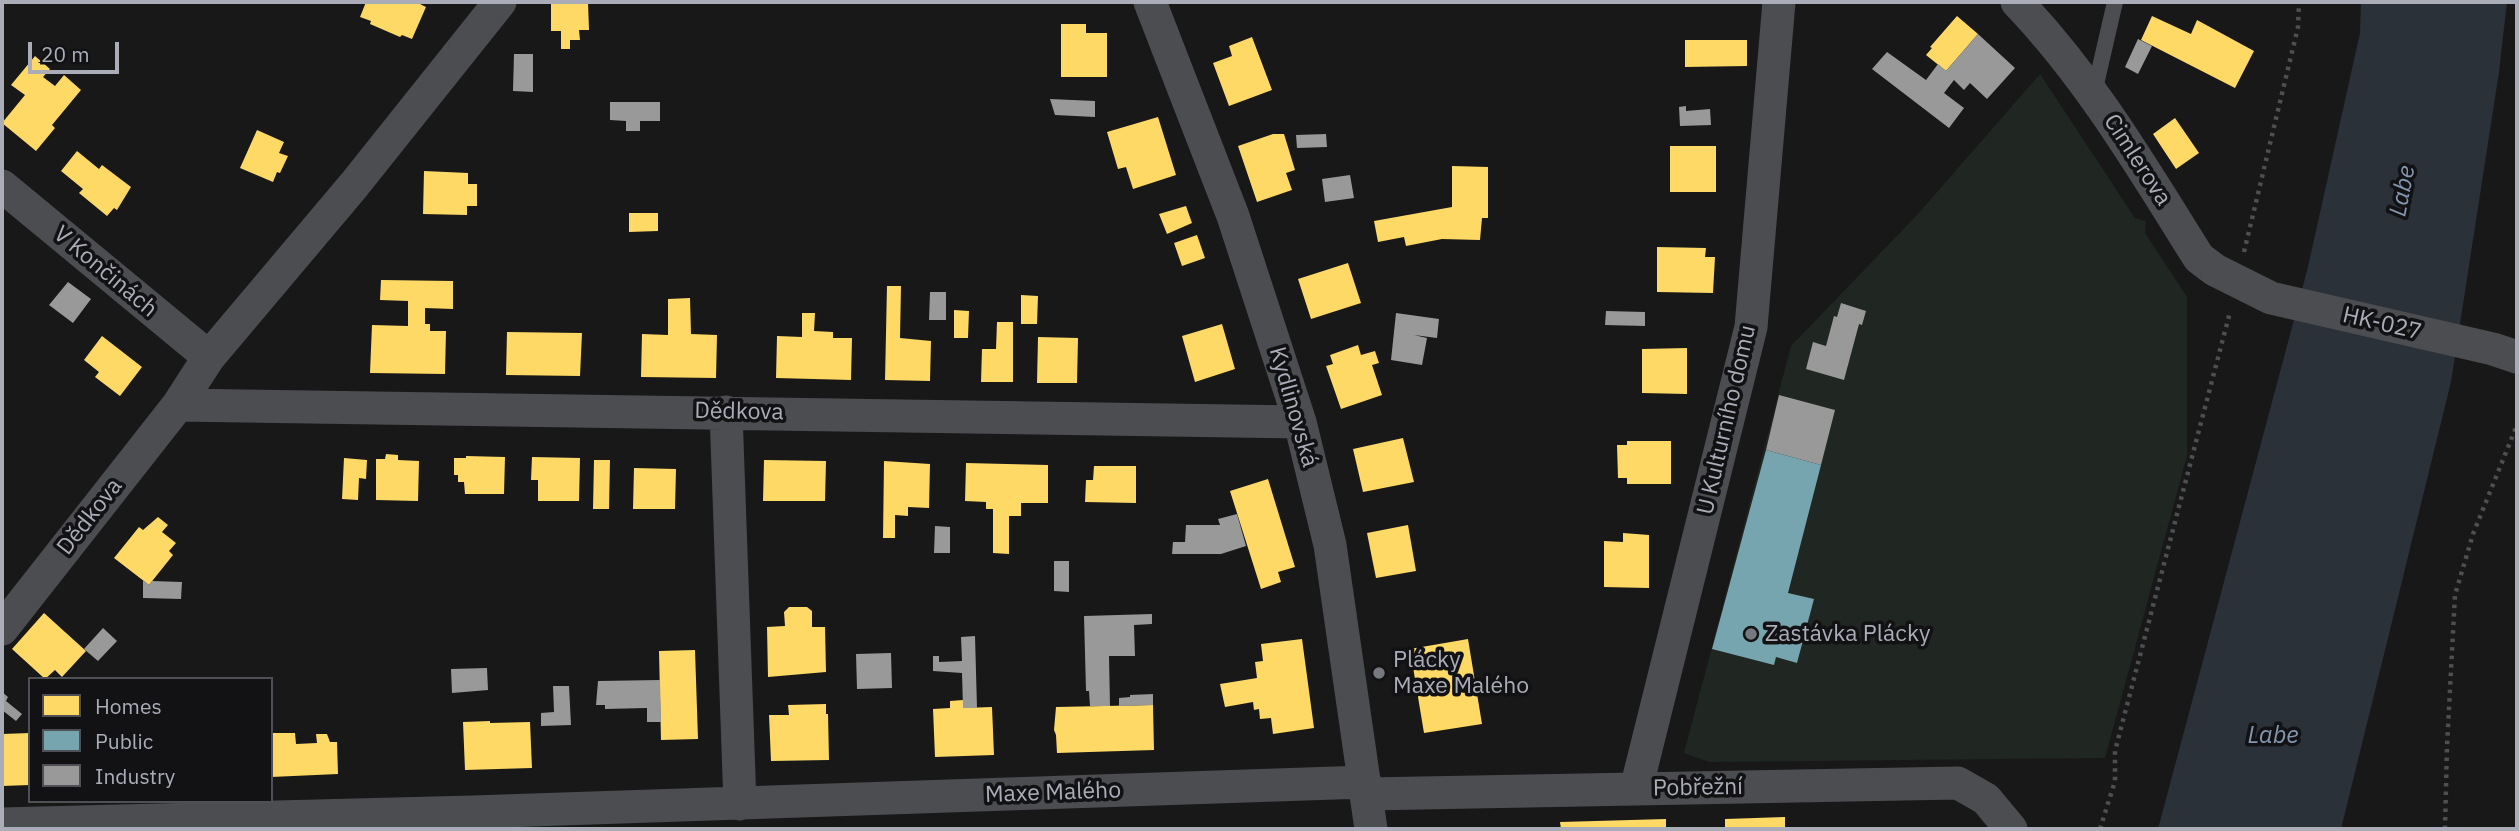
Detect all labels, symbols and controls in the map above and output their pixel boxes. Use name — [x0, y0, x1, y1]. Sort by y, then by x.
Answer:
scale bar — [32, 28, 122, 72]
text: 20 m — [41, 40, 90, 68]
street label: Cimlerova — [2097, 109, 2177, 211]
water label: Labe — [2384, 163, 2422, 219]
street label: V Končinách — [48, 221, 162, 323]
street label: HK-027 — [2340, 302, 2424, 346]
street label: U Kulturního domu — [1692, 323, 1762, 517]
street label: Kydlinovská — [1263, 344, 1323, 470]
street label: Dědkova — [694, 397, 784, 427]
street label: Dědkova — [52, 473, 128, 561]
place label: Zastávka Plácky — [1765, 620, 1931, 648]
marker: Zastávka Plácky — [1743, 626, 1759, 642]
place label: Plácky Maxe Malého — [1393, 646, 1529, 700]
marker: Plácky Maxe Malého — [1371, 665, 1387, 681]
legend — [28, 677, 273, 803]
text: Homes — [95, 692, 162, 720]
water label: Labe — [2247, 722, 2299, 750]
text: Public — [95, 727, 153, 755]
text: Industry — [95, 762, 175, 790]
street label: Pobřežní — [1653, 773, 1743, 803]
street label: Maxe Malého — [984, 777, 1122, 809]

